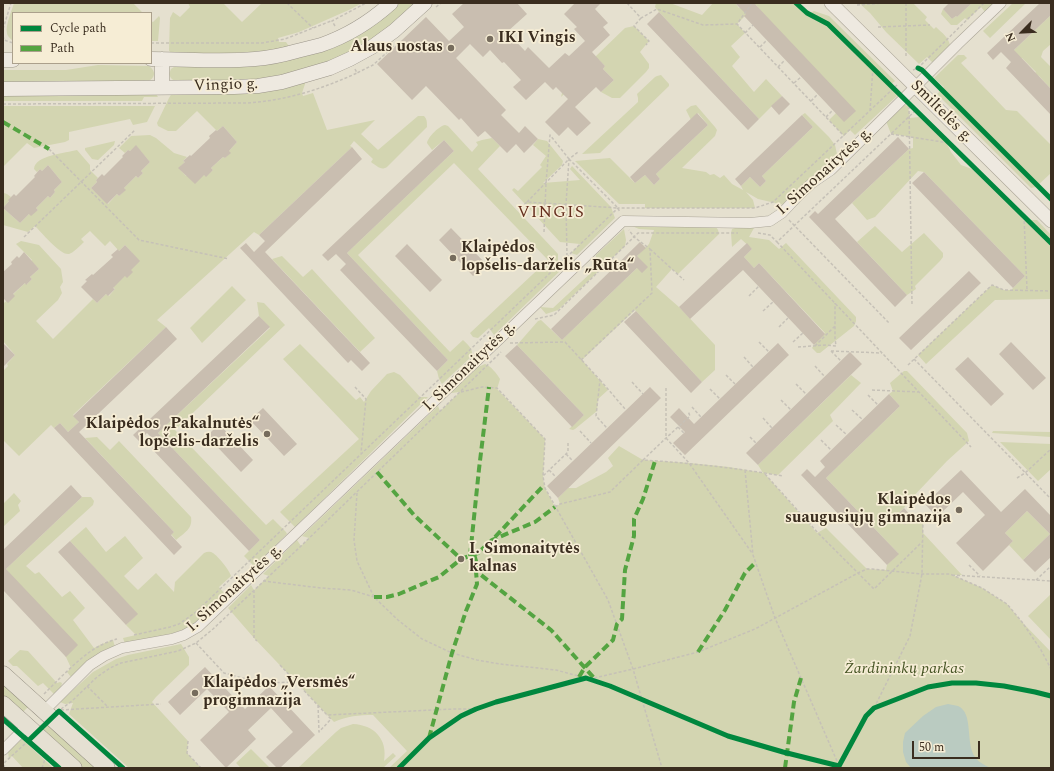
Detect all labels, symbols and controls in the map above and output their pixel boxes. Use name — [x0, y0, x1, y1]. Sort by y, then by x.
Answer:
legend — [12, 12, 152, 64]
north arrow — [1002, 12, 1042, 52]
text: Cycle path — [50, 19, 107, 38]
place label: IKI Vingis — [498, 29, 576, 49]
text: N — [1001, 30, 1020, 45]
marker: IKI Vingis — [485, 34, 495, 44]
place label: Alaus uostas — [350, 38, 443, 58]
text: Path — [50, 39, 75, 58]
marker: Alaus uostas — [446, 43, 456, 53]
street label: Vingio g. — [193, 75, 259, 97]
street label: Smiltelės g. — [906, 77, 976, 147]
street label: I. Simonaitytės g. — [773, 124, 877, 220]
district label: VINGIS — [517, 204, 585, 224]
place label: Klaipėdos lopšelis-darželis „Rūta“ — [461, 239, 634, 277]
marker: Klaipėdos lopšelis-darželis „Rūta“ — [448, 253, 458, 263]
street label: I. Simonaitytės g. — [419, 318, 521, 416]
place label: Klaipėdos „Pakalnutės“ lopšelis-darželis — [85, 415, 259, 453]
marker: Klaipėdos „Pakalnutės“ lopšelis-darželis — [262, 429, 272, 439]
place label: Klaipėdos suaugusiųjų gimnazija — [785, 491, 951, 529]
marker: Klaipėdos suaugusiųjų gimnazija — [954, 505, 964, 515]
place label: I. Simonaitytės kalnas — [469, 540, 580, 578]
street label: I. Simonaitytės g. — [183, 541, 287, 637]
marker: I. Simonaitytės kalnas — [456, 554, 466, 564]
park label: Žardininkų parkas — [844, 660, 964, 680]
place label: Klaipėdos „Versmės“ progimnazija — [203, 674, 355, 712]
marker: Klaipėdos „Versmės“ progimnazija — [190, 688, 200, 698]
scale bar — [914, 733, 982, 759]
text: 50 m — [919, 738, 944, 757]

